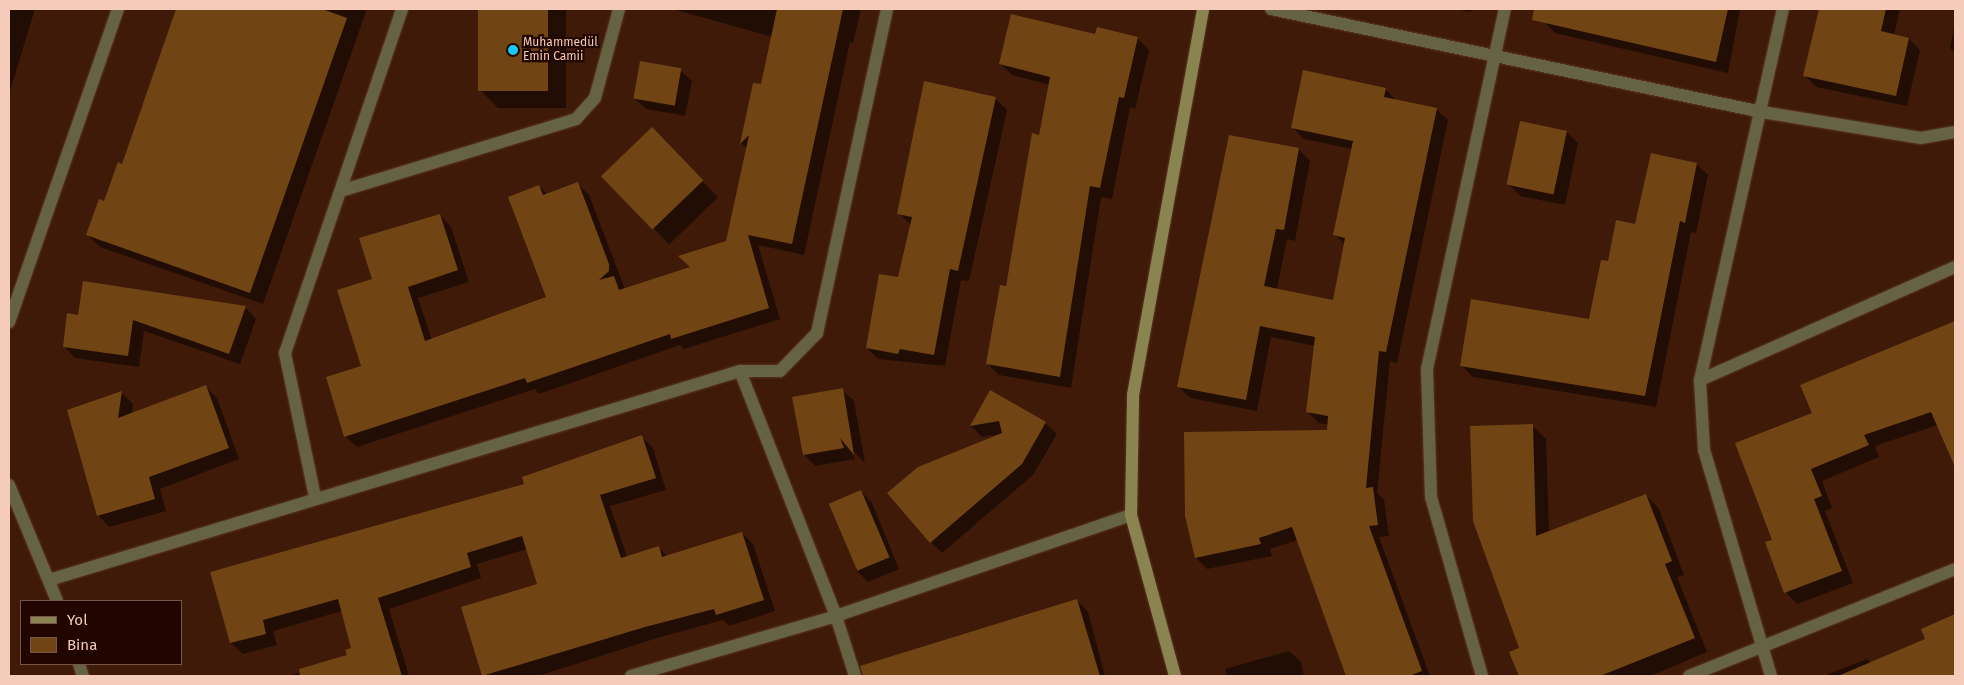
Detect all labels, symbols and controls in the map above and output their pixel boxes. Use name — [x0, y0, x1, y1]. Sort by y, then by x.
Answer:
place label: Muhammedül Emin Camii — [523, 36, 598, 64]
marker: Muhammedül Emin Camii — [507, 44, 519, 56]
legend — [20, 600, 182, 665]
text: Yol — [67, 611, 88, 629]
text: Bina — [67, 636, 97, 654]

